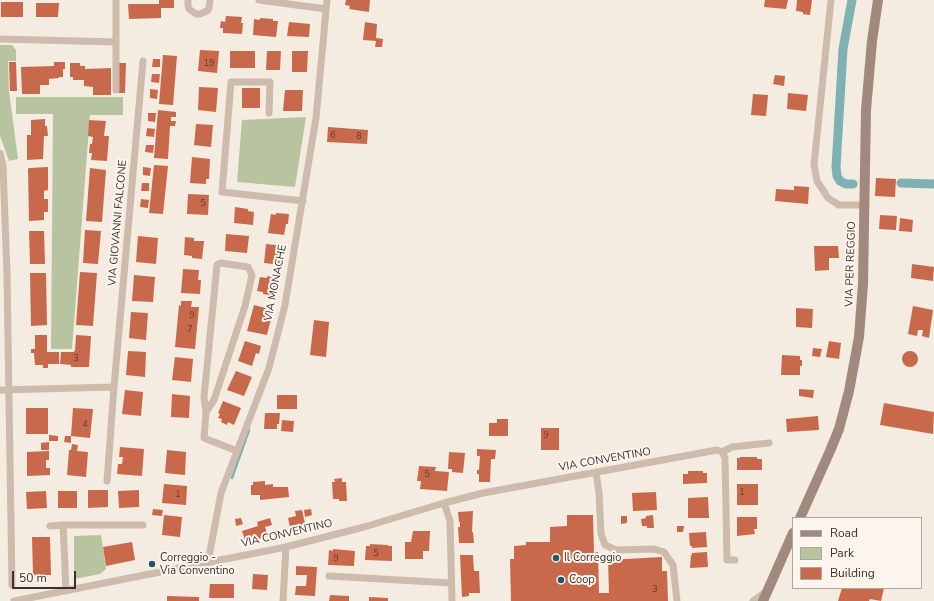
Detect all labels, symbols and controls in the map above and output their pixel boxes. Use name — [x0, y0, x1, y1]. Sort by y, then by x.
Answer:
house number: 19 — [204, 59, 214, 69]
house number: 6 — [330, 131, 336, 141]
house number: 8 — [356, 132, 362, 142]
street label: VIA GIOVANNI FALCONE — [106, 159, 130, 287]
house number: 5 — [200, 199, 206, 209]
street label: VIA PER REGGIO — [843, 221, 859, 307]
street label: VIA MONACHE — [262, 244, 290, 322]
house number: 9 — [189, 311, 195, 321]
house number: 7 — [187, 325, 193, 335]
house number: 3 — [73, 354, 79, 364]
house number: 4 — [82, 420, 88, 430]
house number: 9 — [543, 431, 549, 441]
street label: VIA CONVENTINO — [558, 445, 652, 475]
house number: 5 — [424, 470, 430, 480]
house number: 1 — [739, 488, 745, 498]
house number: 1 — [175, 490, 181, 500]
street label: VIA CONVENTINO — [240, 517, 334, 551]
legend — [792, 517, 922, 589]
text: Road — [830, 525, 858, 541]
text: Park — [830, 545, 854, 561]
house number: 5 — [373, 549, 379, 559]
place label: Correggio - Via Conventino — [160, 551, 235, 577]
place label: Il Correggio — [564, 551, 621, 565]
marker: Il Correggio — [551, 553, 561, 563]
house number: 9 — [333, 554, 339, 564]
marker: Correggio - Via Conventino — [147, 559, 157, 569]
scale bar — [14, 563, 78, 589]
text: Building — [830, 565, 875, 581]
text: 50 m — [19, 570, 47, 586]
place label: Coop — [569, 573, 595, 587]
marker: Coop — [556, 575, 566, 585]
house number: 3 — [652, 585, 658, 595]

